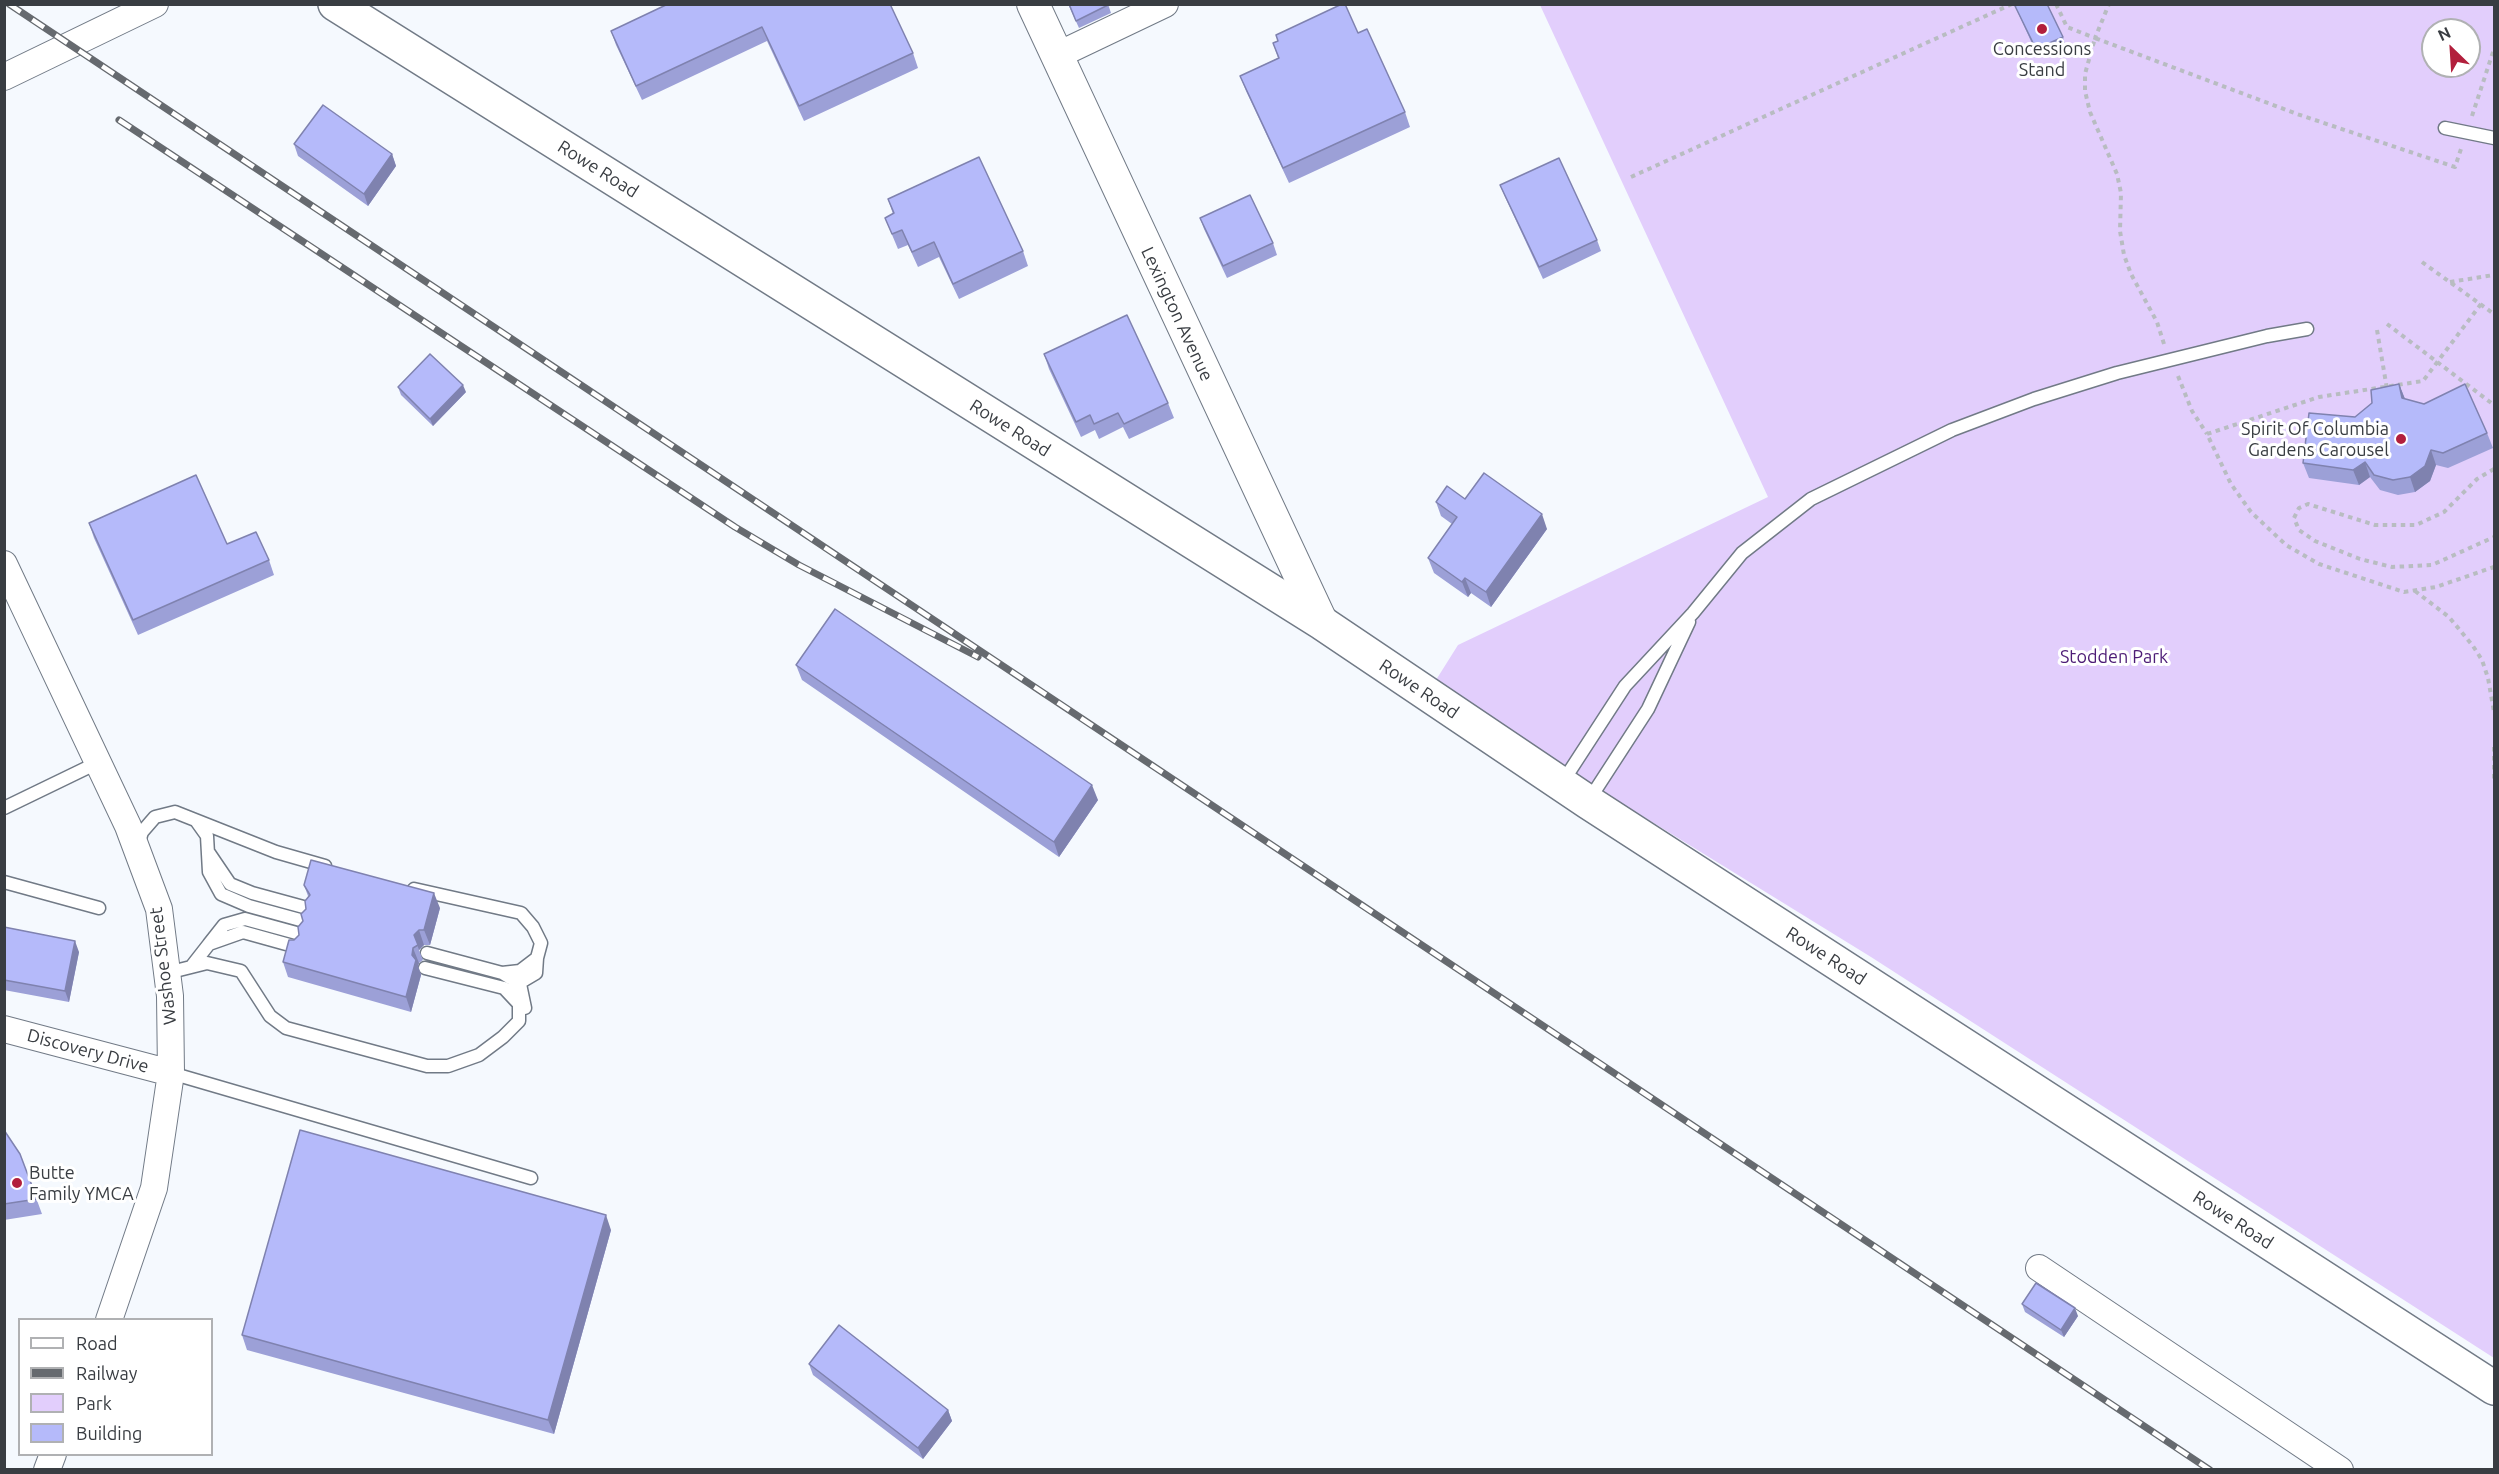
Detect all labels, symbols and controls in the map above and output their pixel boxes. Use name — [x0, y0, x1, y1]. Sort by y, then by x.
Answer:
north arrow — [2421, 18, 2481, 78]
marker: Concessions Stand — [2035, 22, 2049, 36]
text: N — [2435, 23, 2453, 44]
place label: Concessions Stand — [1993, 38, 2091, 80]
street label: Rowe Road — [554, 136, 642, 202]
street label: Lexington Avenue — [1136, 243, 1218, 385]
street label: Rowe Road — [966, 395, 1054, 461]
place label: Spirit Of Columbia Gardens Carousel — [2241, 418, 2389, 460]
marker: Spirit Of Columbia Gardens Carousel — [2394, 432, 2408, 446]
park label: Stodden Park — [2060, 646, 2168, 668]
street label: Rowe Road — [1375, 655, 1463, 723]
street label: Washoe Street — [145, 906, 181, 1026]
street label: Rowe Road — [1782, 922, 1870, 990]
street label: Discovery Drive — [25, 1024, 151, 1078]
place label: Butte Family YMCA — [29, 1162, 134, 1204]
marker: Butte Family YMCA — [10, 1176, 24, 1190]
street label: Rowe Road — [2189, 1186, 2277, 1254]
legend — [18, 1318, 213, 1456]
text: Road — [76, 1333, 118, 1353]
text: Railway — [76, 1363, 137, 1383]
text: Park — [76, 1393, 112, 1413]
text: Building — [76, 1423, 142, 1443]

